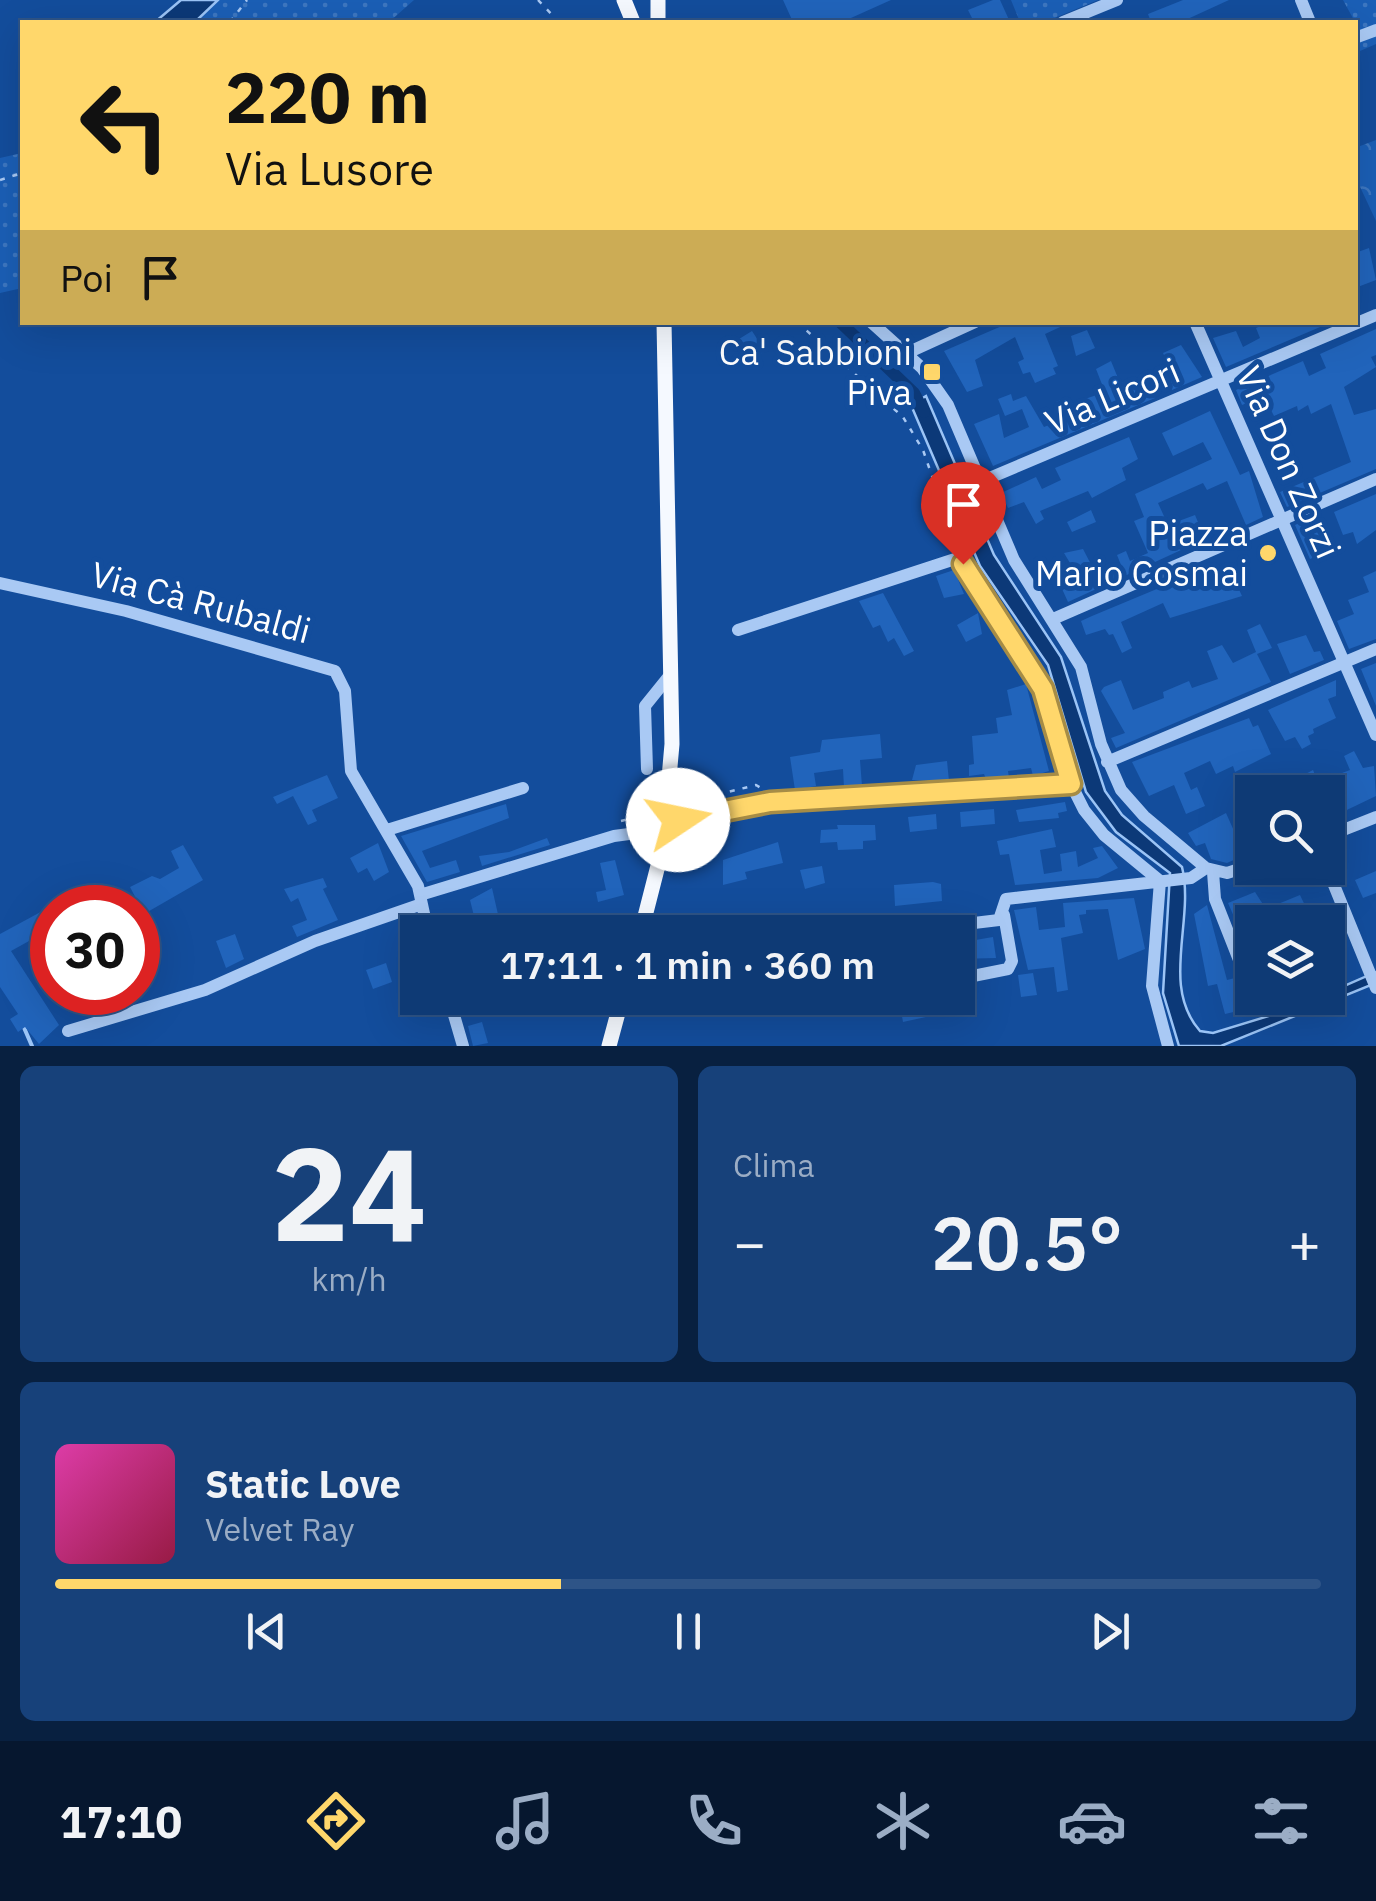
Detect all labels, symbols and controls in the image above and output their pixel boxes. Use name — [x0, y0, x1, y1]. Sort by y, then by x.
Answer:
text: 220 m — [225, 51, 430, 142]
icon: left — [60, 60, 190, 190]
text: Via Lusore — [225, 139, 434, 197]
icon: arrive — [133, 250, 188, 305]
text: Poi — [60, 253, 113, 302]
place label: Ca' Sabbioni Piva — [719, 329, 912, 415]
street label: Via Licori — [1038, 347, 1186, 445]
street label: Via Don Zorzi — [1226, 359, 1352, 565]
marker: Ca' Sabbioni Piva — [921, 361, 943, 383]
pin — [921, 462, 1006, 565]
icon: arrive — [936, 477, 991, 532]
place label: Piazza Mario Cosmai — [1035, 510, 1248, 596]
marker: Piazza Mario Cosmai — [1257, 542, 1279, 564]
street label: Via Cà Rubaldi — [86, 551, 316, 653]
position arrow — [626, 768, 730, 872]
map controls — [1235, 775, 1345, 1015]
button: search — [1235, 775, 1345, 885]
speed limit sign: 30 — [30, 885, 160, 1015]
button: layers — [1235, 905, 1345, 1015]
text: 17:11 · 1 min · 360 m — [500, 940, 875, 989]
text: 24 — [271, 1108, 427, 1277]
text: Clima — [733, 1144, 815, 1186]
text: 20.5° — [931, 1193, 1123, 1291]
text: − — [733, 1207, 766, 1278]
text: + — [1288, 1207, 1321, 1278]
text: km/h — [311, 1258, 387, 1300]
text: Static Love — [205, 1459, 401, 1508]
text: Velvet Ray — [205, 1508, 354, 1550]
icon: previous — [239, 1604, 294, 1659]
icon: pause — [661, 1604, 716, 1659]
icon: next — [1083, 1604, 1138, 1659]
icon: directions — [301, 1786, 371, 1856]
icon: music — [490, 1786, 560, 1856]
icon: phone — [679, 1786, 749, 1856]
icon: climate — [868, 1786, 938, 1856]
icon: car — [1057, 1786, 1127, 1856]
icon: filters — [1246, 1786, 1316, 1856]
text: 17:10 — [60, 1792, 182, 1850]

